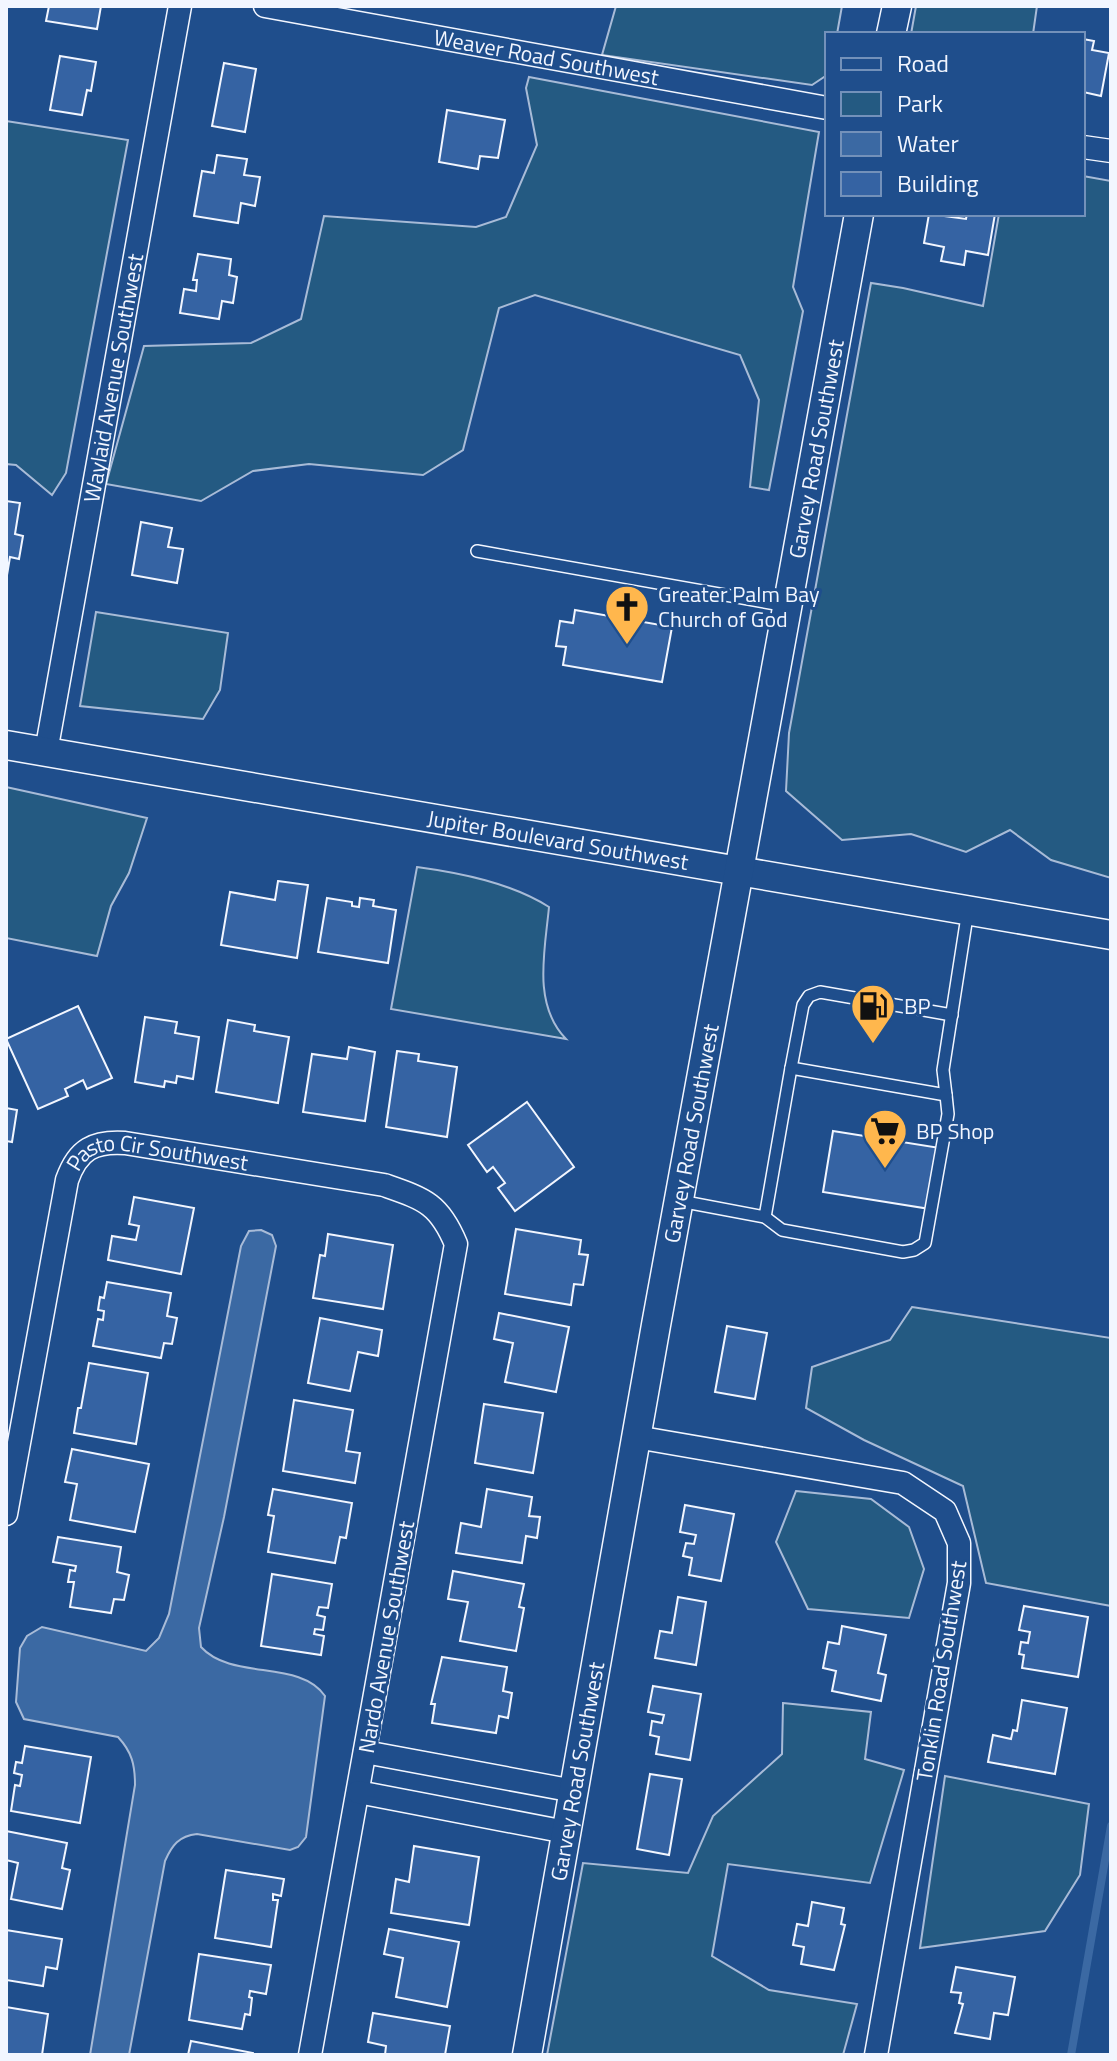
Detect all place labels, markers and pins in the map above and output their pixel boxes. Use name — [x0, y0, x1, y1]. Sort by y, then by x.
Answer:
place label: Greater Palm Bay Church of God — [658, 577, 820, 636]
church icon: Greater Palm Bay Church of God — [603, 583, 651, 646]
fuel station icon: BP — [849, 982, 897, 1045]
place label: BP — [904, 989, 931, 1023]
supermarket icon: BP Shop — [861, 1107, 909, 1170]
place label: BP Shop — [916, 1114, 994, 1148]

